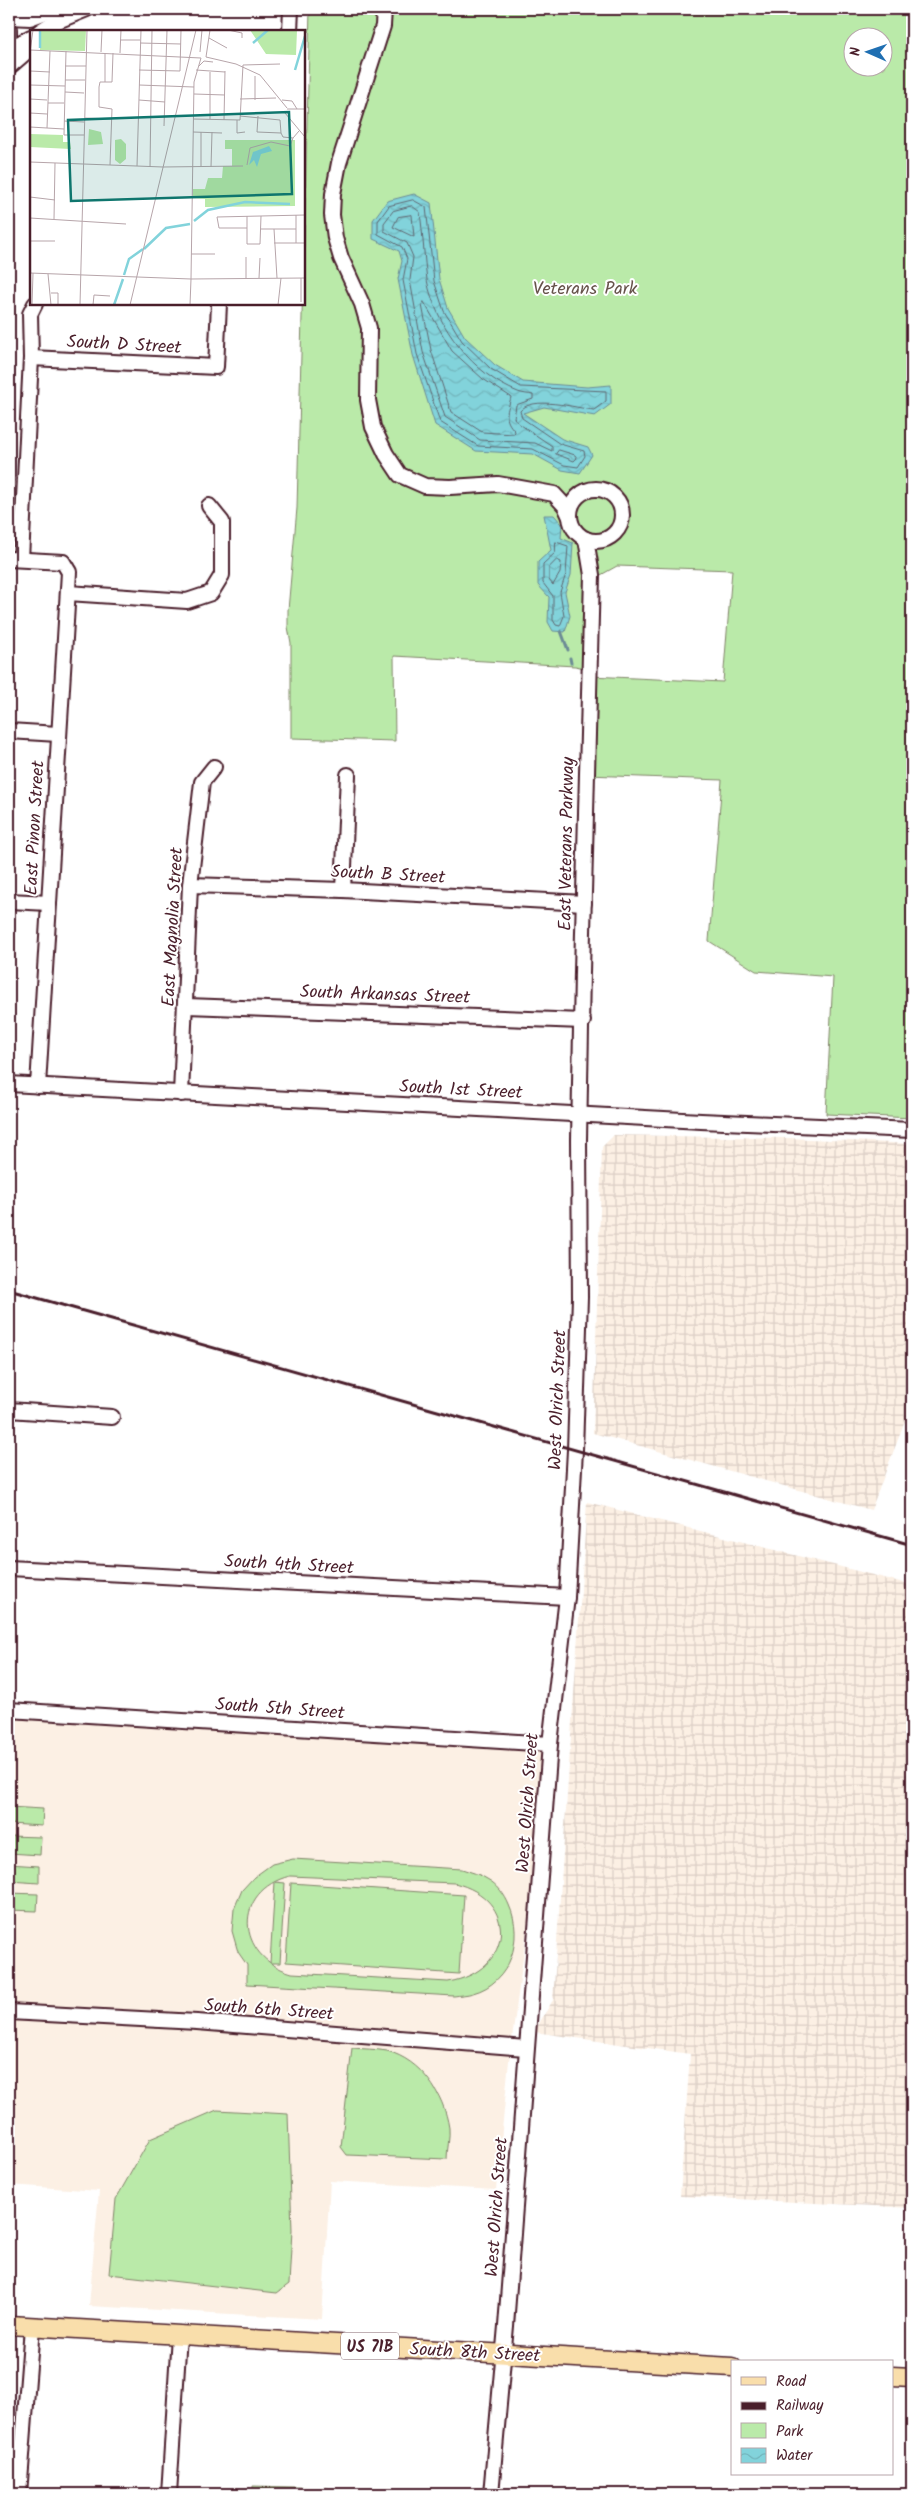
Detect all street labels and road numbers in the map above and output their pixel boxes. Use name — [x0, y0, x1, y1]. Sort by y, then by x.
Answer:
street label: South D Street — [66, 328, 183, 363]
street label: East Veterans Parkway — [551, 756, 584, 931]
street label: East Pinon Street — [17, 759, 54, 896]
street label: East Magnolia Street — [155, 846, 192, 1008]
street label: South B Street — [330, 858, 447, 893]
street label: South Arkansas Street — [299, 978, 472, 1013]
street label: South 1st Street — [399, 1073, 524, 1108]
street label: West Olrich Street — [542, 1328, 575, 1471]
street label: South 4th Street — [223, 1548, 355, 1583]
street label: South 5th Street — [214, 1691, 346, 1729]
street label: West Olrich Street — [509, 1731, 548, 1874]
street label: South 6th Street — [203, 1992, 336, 2030]
street label: West Olrich Street — [478, 2135, 517, 2278]
road number: US 71B — [341, 2332, 399, 2360]
street label: South 8th Street — [409, 2336, 542, 2371]

